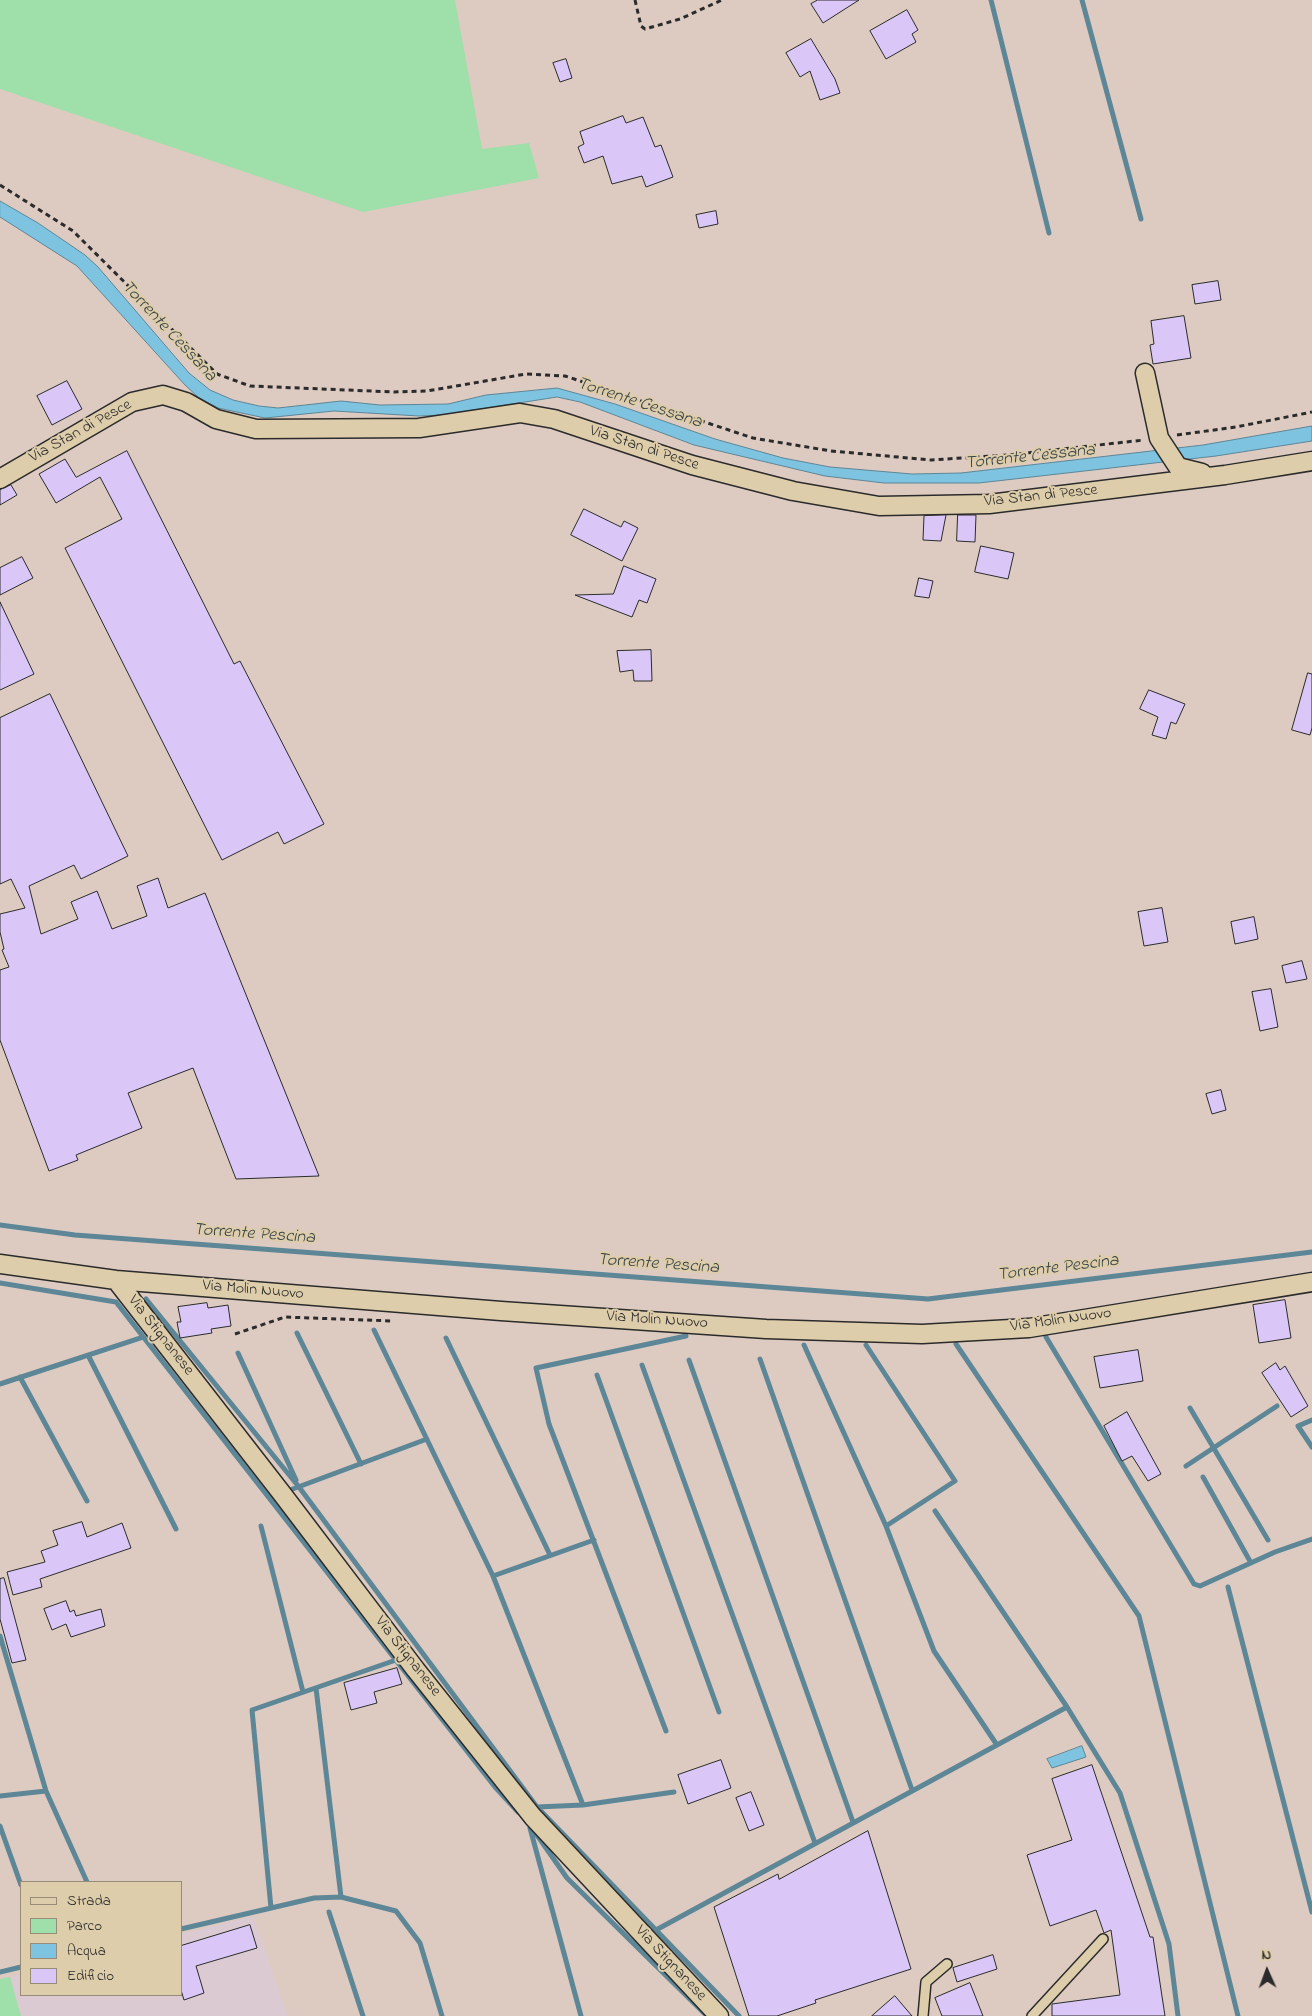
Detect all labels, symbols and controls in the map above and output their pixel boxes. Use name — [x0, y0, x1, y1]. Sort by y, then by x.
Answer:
water label: Torrente Cessana — [116, 277, 220, 387]
water label: Torrente Cessana — [574, 374, 704, 434]
street label: Via Stan di Pesce — [27, 396, 135, 468]
street label: Via Stan di Pesce — [587, 422, 701, 476]
water label: Torrente Cessana — [964, 440, 1096, 476]
street label: Via Stan di Pesce — [983, 482, 1099, 512]
water label: Torrente Pescina — [192, 1220, 316, 1250]
water label: Torrente Pescina — [596, 1250, 720, 1280]
water label: Torrente Pescina — [996, 1251, 1120, 1287]
street label: Via Molin Nuovo — [202, 1277, 304, 1305]
street label: Via Stignanese — [123, 1292, 197, 1380]
street label: Via Molin Nuovo — [1009, 1304, 1113, 1338]
street label: Via Molin Nuovo — [606, 1308, 708, 1334]
street label: Via Stignanese — [370, 1613, 444, 1701]
legend — [20, 1881, 182, 1996]
text: Strada — [67, 1890, 111, 1912]
text: Parco — [67, 1915, 102, 1937]
street label: Via Stignanese — [630, 1922, 710, 2006]
text: Acqua — [67, 1940, 106, 1962]
text: N — [1261, 1945, 1272, 1966]
north arrow — [1242, 1946, 1292, 1996]
text: Edificio — [67, 1965, 114, 1987]

